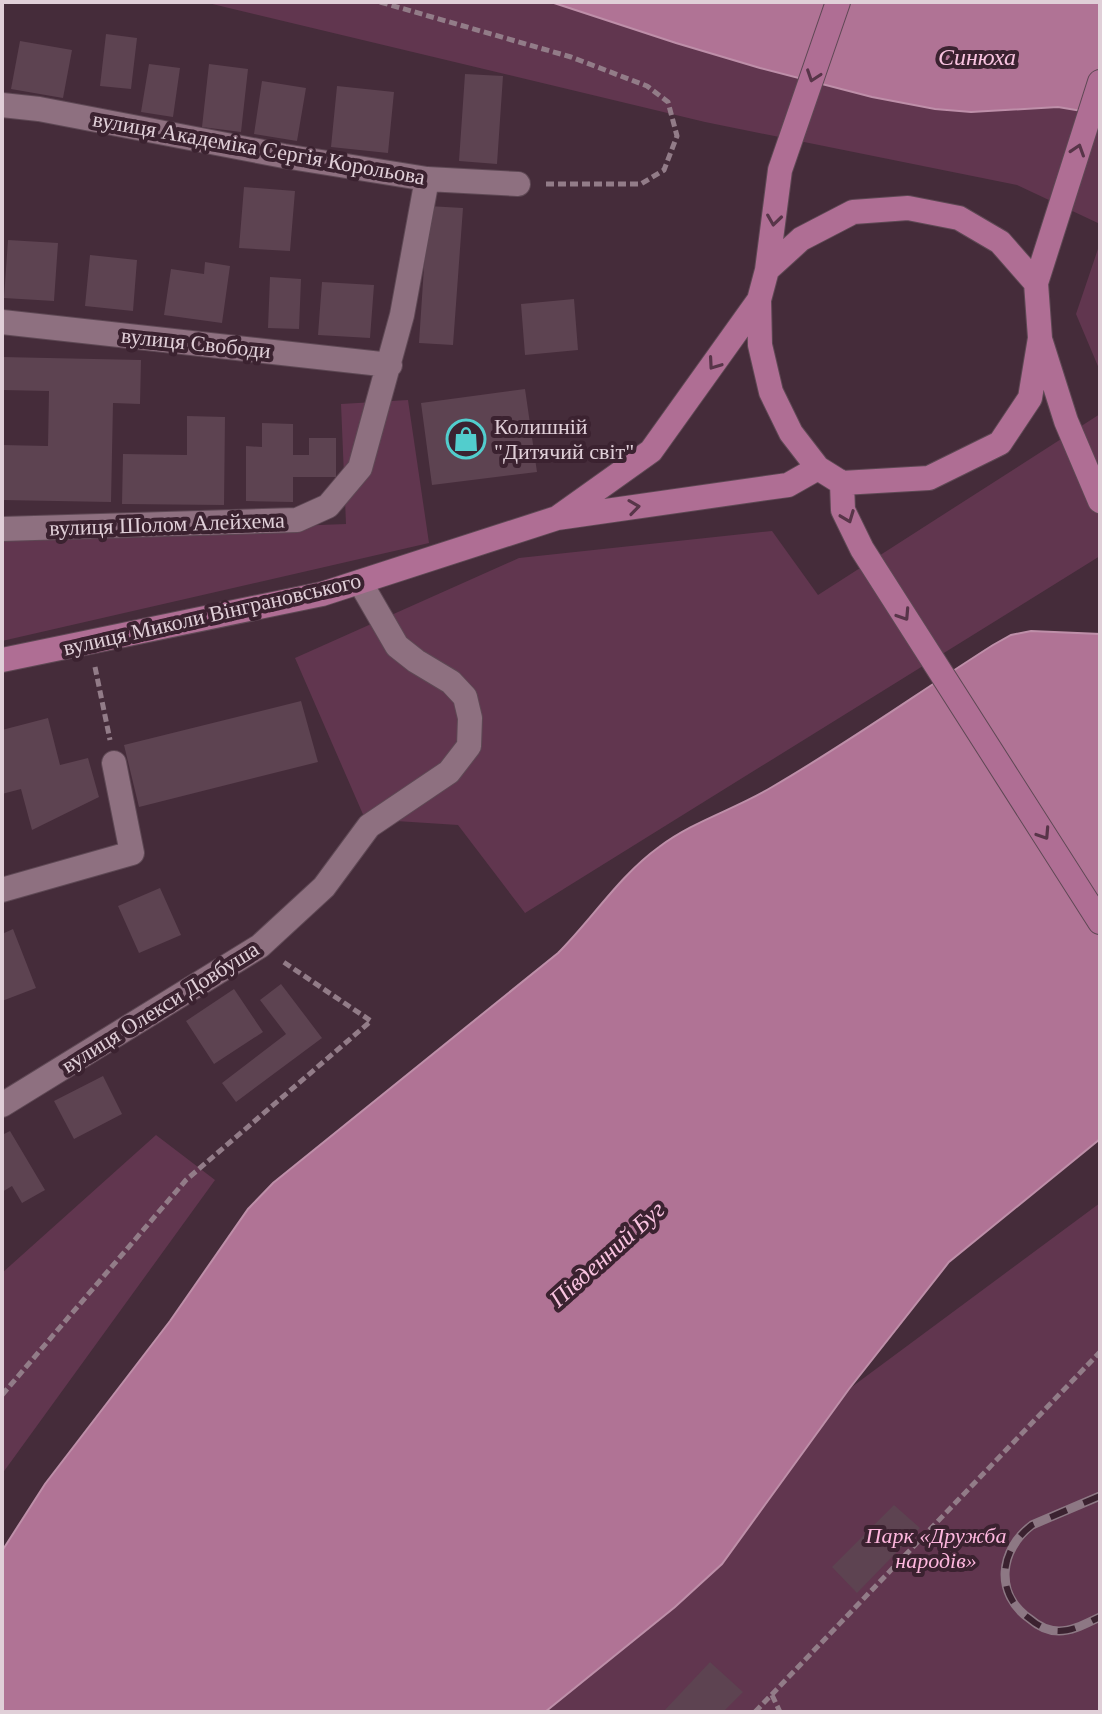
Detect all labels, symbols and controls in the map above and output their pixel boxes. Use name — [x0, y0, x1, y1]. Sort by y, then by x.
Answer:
water label: Синюха — [938, 44, 1016, 70]
one-way arrow — [806, 68, 823, 82]
street label: вулиця Академіка Сергія Корольова — [91, 106, 427, 190]
one-way arrow — [1069, 143, 1085, 157]
one-way arrow — [765, 214, 782, 227]
street label: вулиця Свободи — [120, 323, 272, 363]
one-way arrow — [709, 356, 724, 370]
place label: Колишній "Дитячий світ" — [494, 414, 634, 464]
shop icon: Колишній "Дитячий світ" — [445, 418, 487, 460]
one-way arrow — [627, 499, 641, 516]
street label: вулиця Шолом Алейхема — [49, 507, 286, 541]
one-way arrow — [838, 509, 855, 523]
street label: вулиця Миколи Вінграновського — [61, 568, 363, 660]
one-way arrow — [895, 606, 910, 621]
one-way arrow — [1035, 825, 1050, 840]
street label: вулиця Олекси Довбуша — [57, 936, 263, 1078]
water label: Південний Буг — [544, 1196, 669, 1313]
park label: Парк «Дружба народів» — [865, 1523, 1006, 1573]

